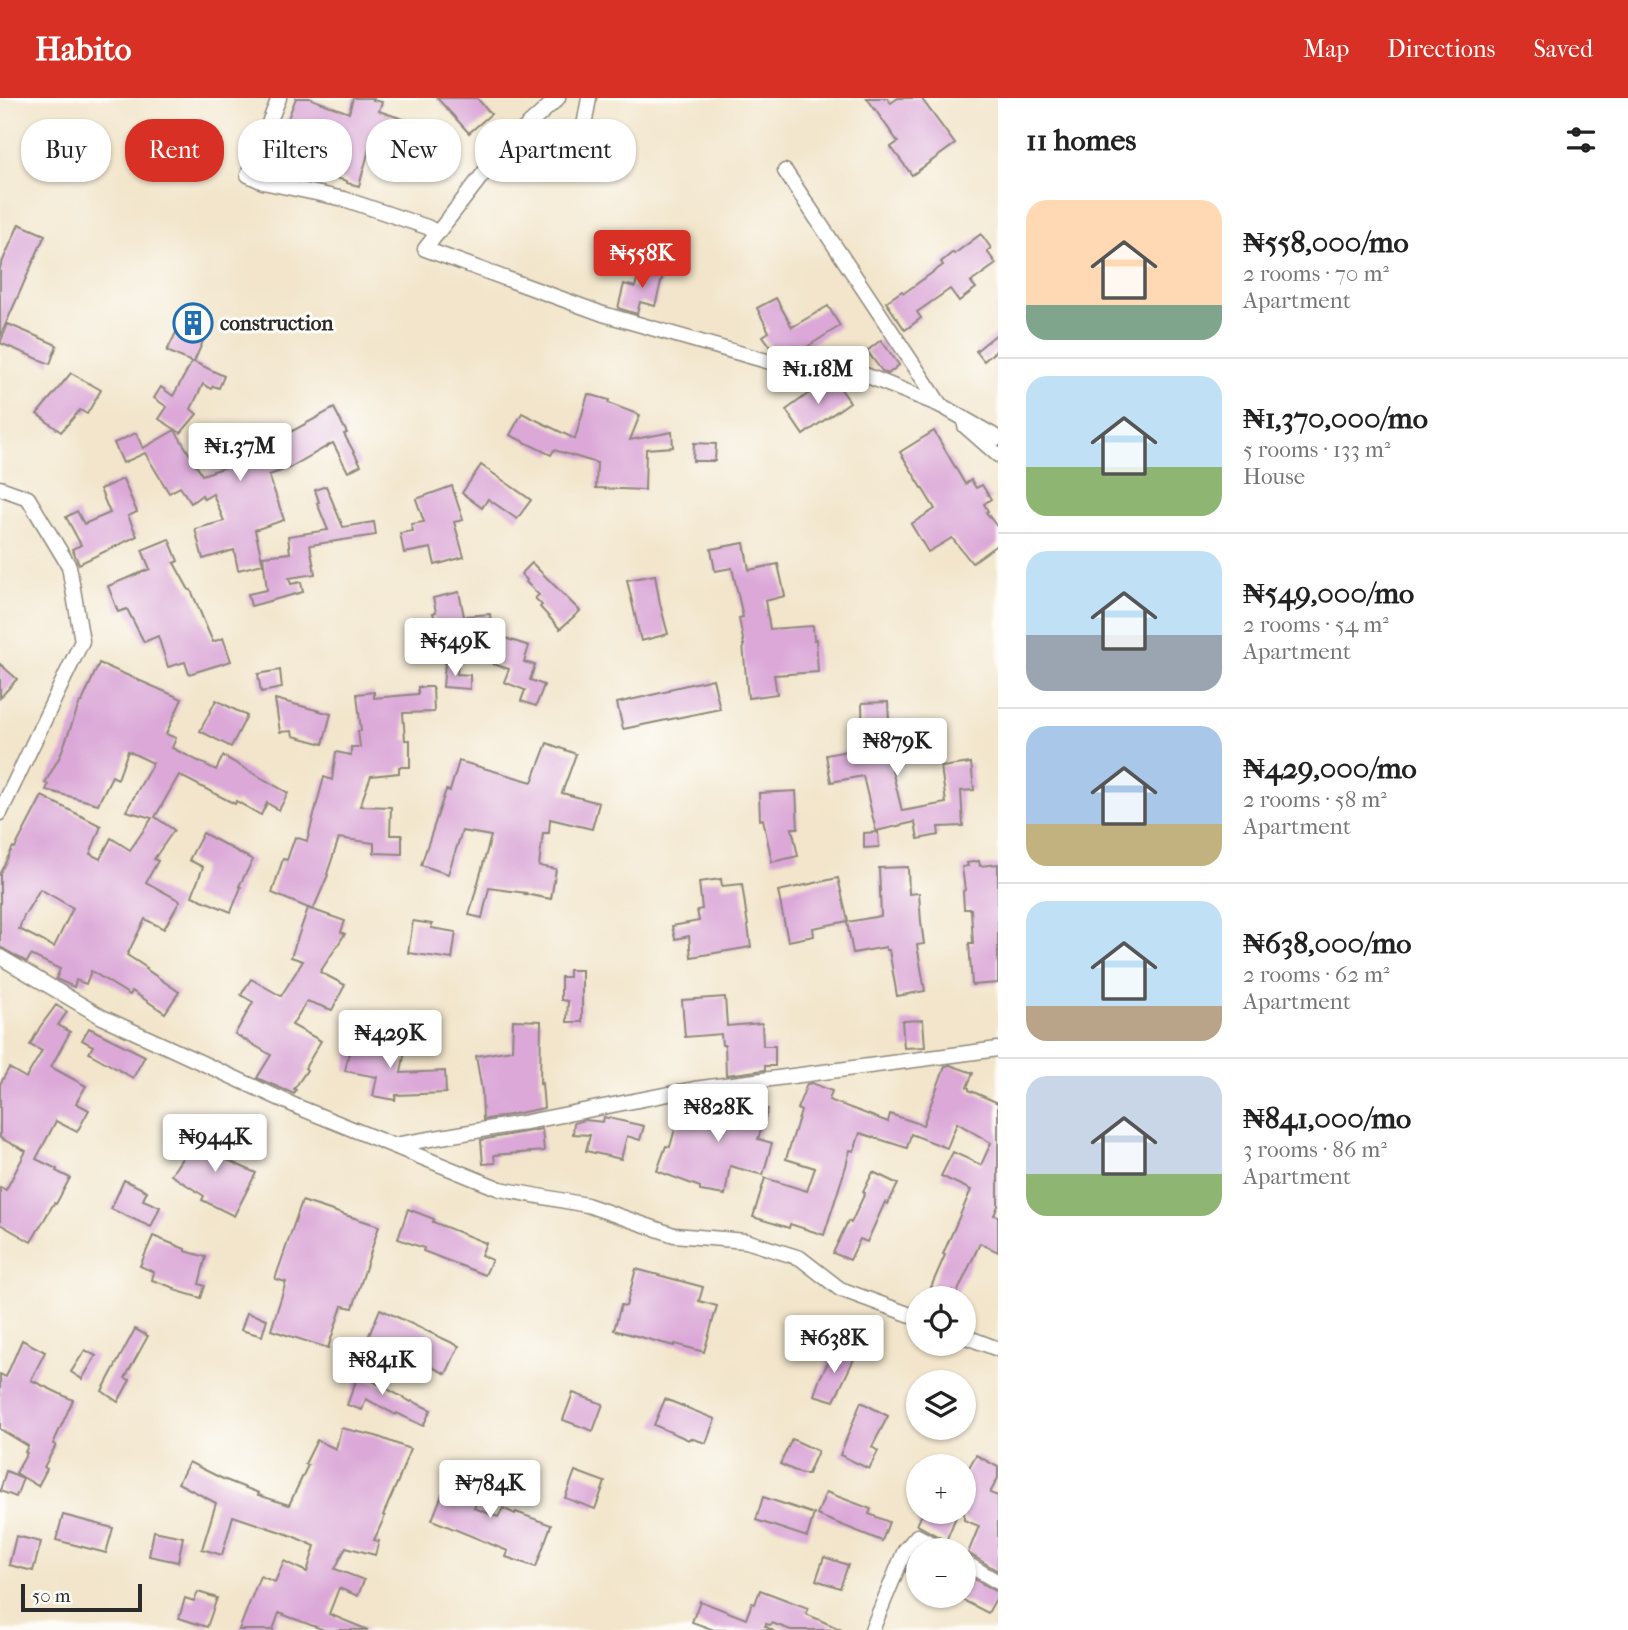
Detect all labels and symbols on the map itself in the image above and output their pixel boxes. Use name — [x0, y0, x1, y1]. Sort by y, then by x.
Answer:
pin: ₦558K — [593, 230, 691, 290]
building icon: construction — [172, 302, 214, 344]
place label: construction — [220, 311, 334, 335]
pin: ₦1.18M — [761, 346, 875, 406]
pin: ₦1.37M — [183, 424, 297, 483]
pin: ₦549K — [406, 618, 504, 678]
pin: ₦879K — [848, 718, 946, 778]
pin: ₦429K — [341, 1010, 439, 1070]
pin: ₦828K — [669, 1084, 767, 1144]
pin: ₦944K — [166, 1114, 264, 1174]
pin: ₦638K — [785, 1316, 883, 1375]
pin: ₦841K — [333, 1338, 431, 1397]
pin: ₦784K — [441, 1460, 539, 1520]
scale bar — [21, 1581, 142, 1613]

